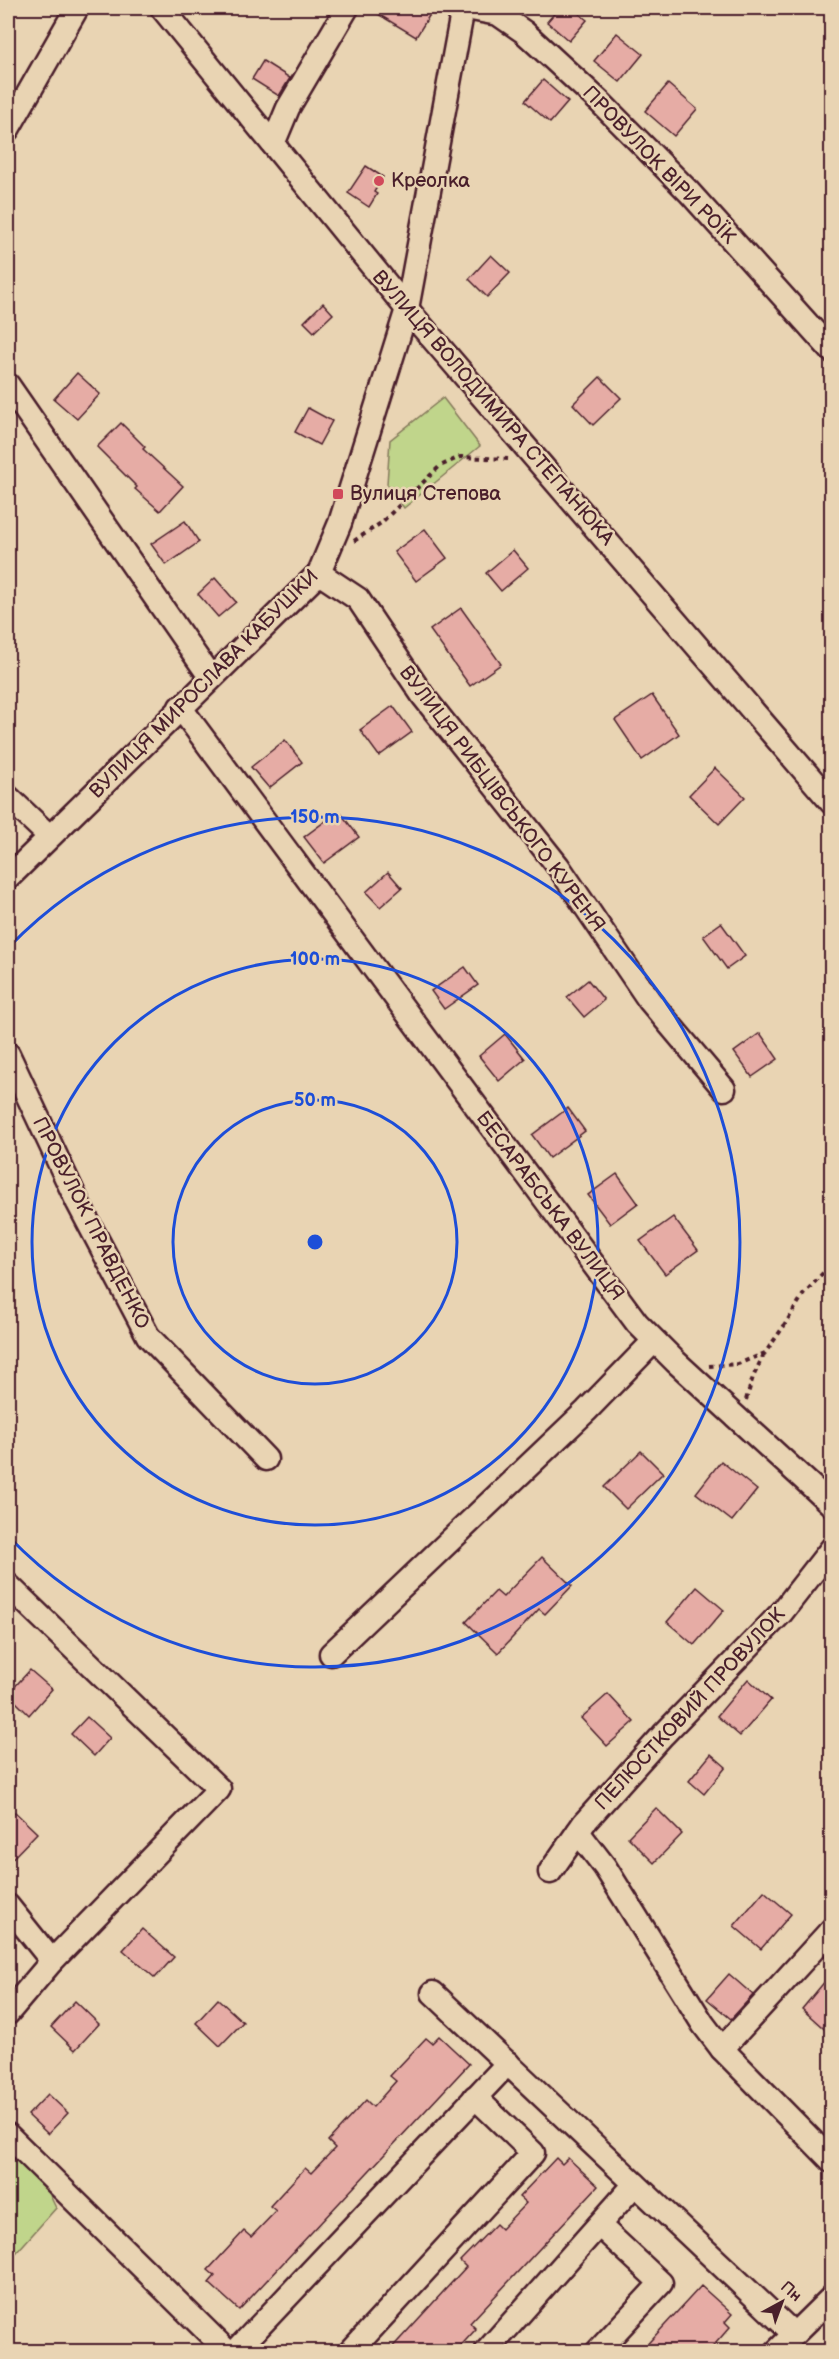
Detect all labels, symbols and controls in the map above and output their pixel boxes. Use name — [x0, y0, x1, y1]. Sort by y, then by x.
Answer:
street label: ПРОВУЛОК ВІРИ РОЇК — [577, 80, 741, 249]
place label: Креолка — [391, 169, 470, 193]
marker: Креолка — [372, 174, 386, 188]
street label: ВУЛИЦЯ ВОЛОДИМИРА СТЕПАНЮКА — [367, 266, 620, 551]
place label: Вулиця Степова — [350, 482, 501, 506]
marker: Вулиця Степова — [331, 487, 345, 501]
street label: ВУЛИЦЯ МИРОСЛАВА КАБУШКИ — [84, 564, 324, 804]
street label: ВУЛИЦЯ РИБЦІВСЬКОГО КУРЕНЯ — [394, 661, 610, 937]
text: 150 m — [290, 807, 340, 828]
text: 100 m — [290, 949, 340, 970]
text: 50 m — [294, 1090, 336, 1111]
street label: БЕСАРАБСЬКА ВУЛИЦЯ — [471, 1107, 629, 1305]
street label: ПРОВУЛОК ПРАВДЕНКО — [27, 1113, 155, 1333]
centre of rings — [305, 1232, 325, 1252]
street label: ПЕЛЮСТКОВИЙ ПРОВУЛОК — [590, 1603, 790, 1815]
north arrow — [752, 2272, 812, 2332]
text: Пн — [777, 2278, 805, 2306]

